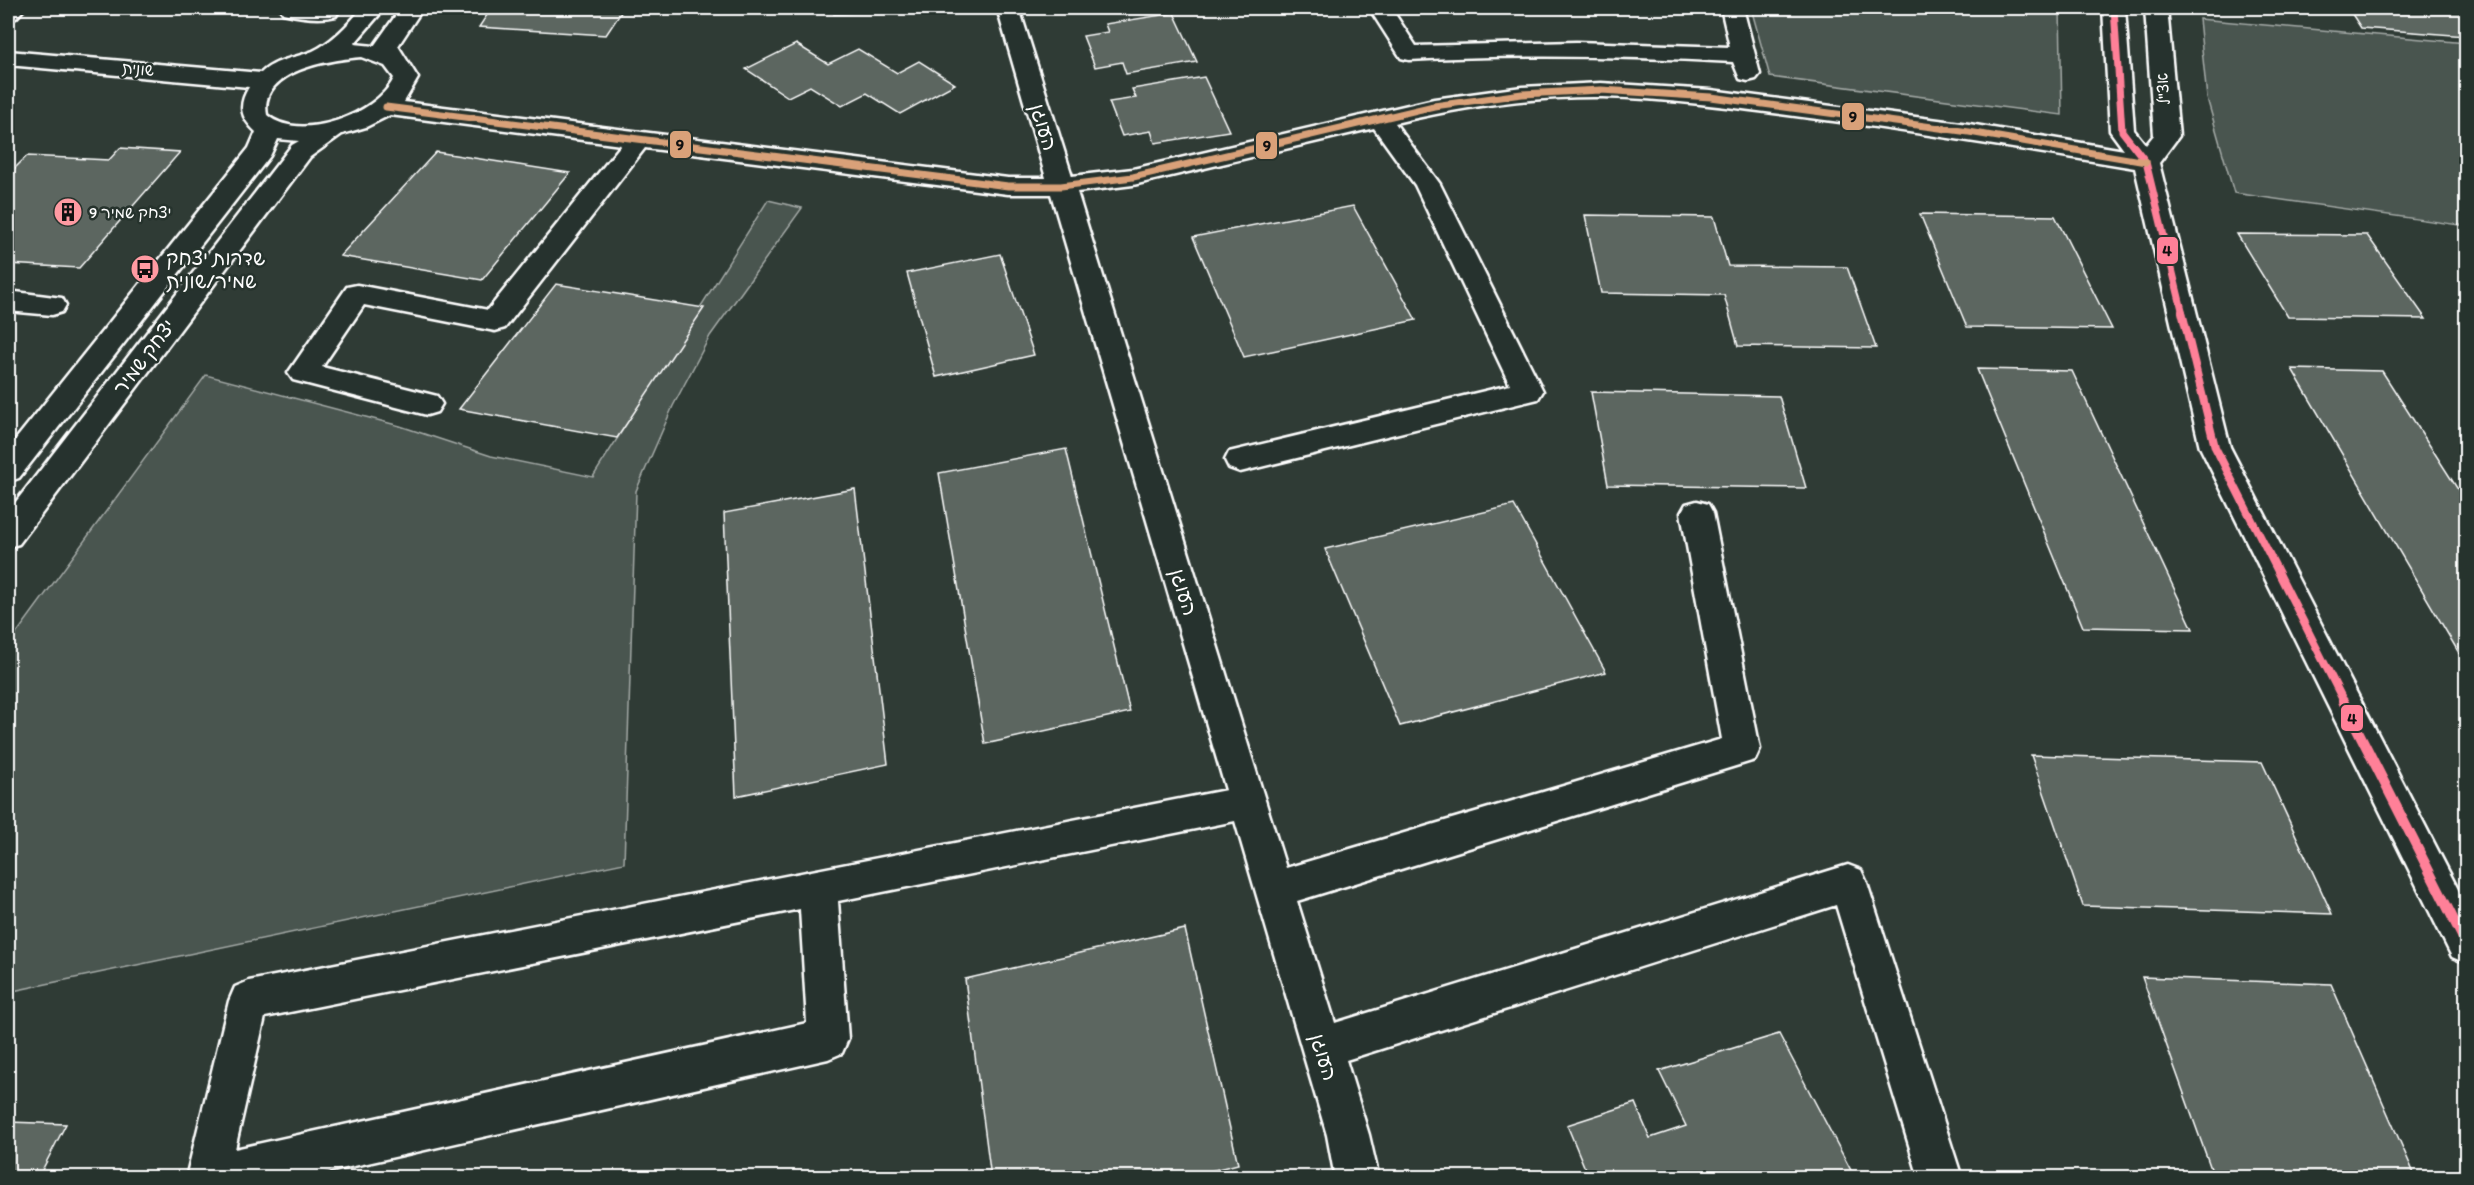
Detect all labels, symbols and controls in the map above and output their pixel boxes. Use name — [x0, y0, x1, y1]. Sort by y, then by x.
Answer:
street label: שונית — [121, 58, 155, 80]
street label: אצ"ל — [2152, 72, 2174, 106]
street label: העוגן — [1025, 100, 1063, 154]
line badge: 9 — [1841, 102, 1865, 131]
text: 9 — [1849, 107, 1857, 126]
line badge: 9 — [669, 130, 692, 159]
line badge: 9 — [1255, 131, 1278, 160]
text: 9 — [676, 135, 684, 154]
text: 9 — [1263, 136, 1271, 155]
building icon: יצחק שמיר 9 — [52, 196, 84, 228]
place label: יצחק שמיר 9 — [89, 203, 171, 222]
line badge: 4 — [2156, 236, 2179, 265]
text: 4 — [2162, 241, 2172, 260]
place label: שדרות יצחק שמיר/שונית — [166, 246, 265, 293]
bus stop icon: שדרות יצחק שמיר/שונית — [129, 253, 161, 285]
street label: יצחק שמיר — [108, 315, 180, 399]
street label: העוגן — [1165, 565, 1203, 619]
line badge: 4 — [2340, 704, 2364, 732]
text: 4 — [2347, 709, 2357, 728]
street label: העוגן — [1305, 1030, 1343, 1084]

